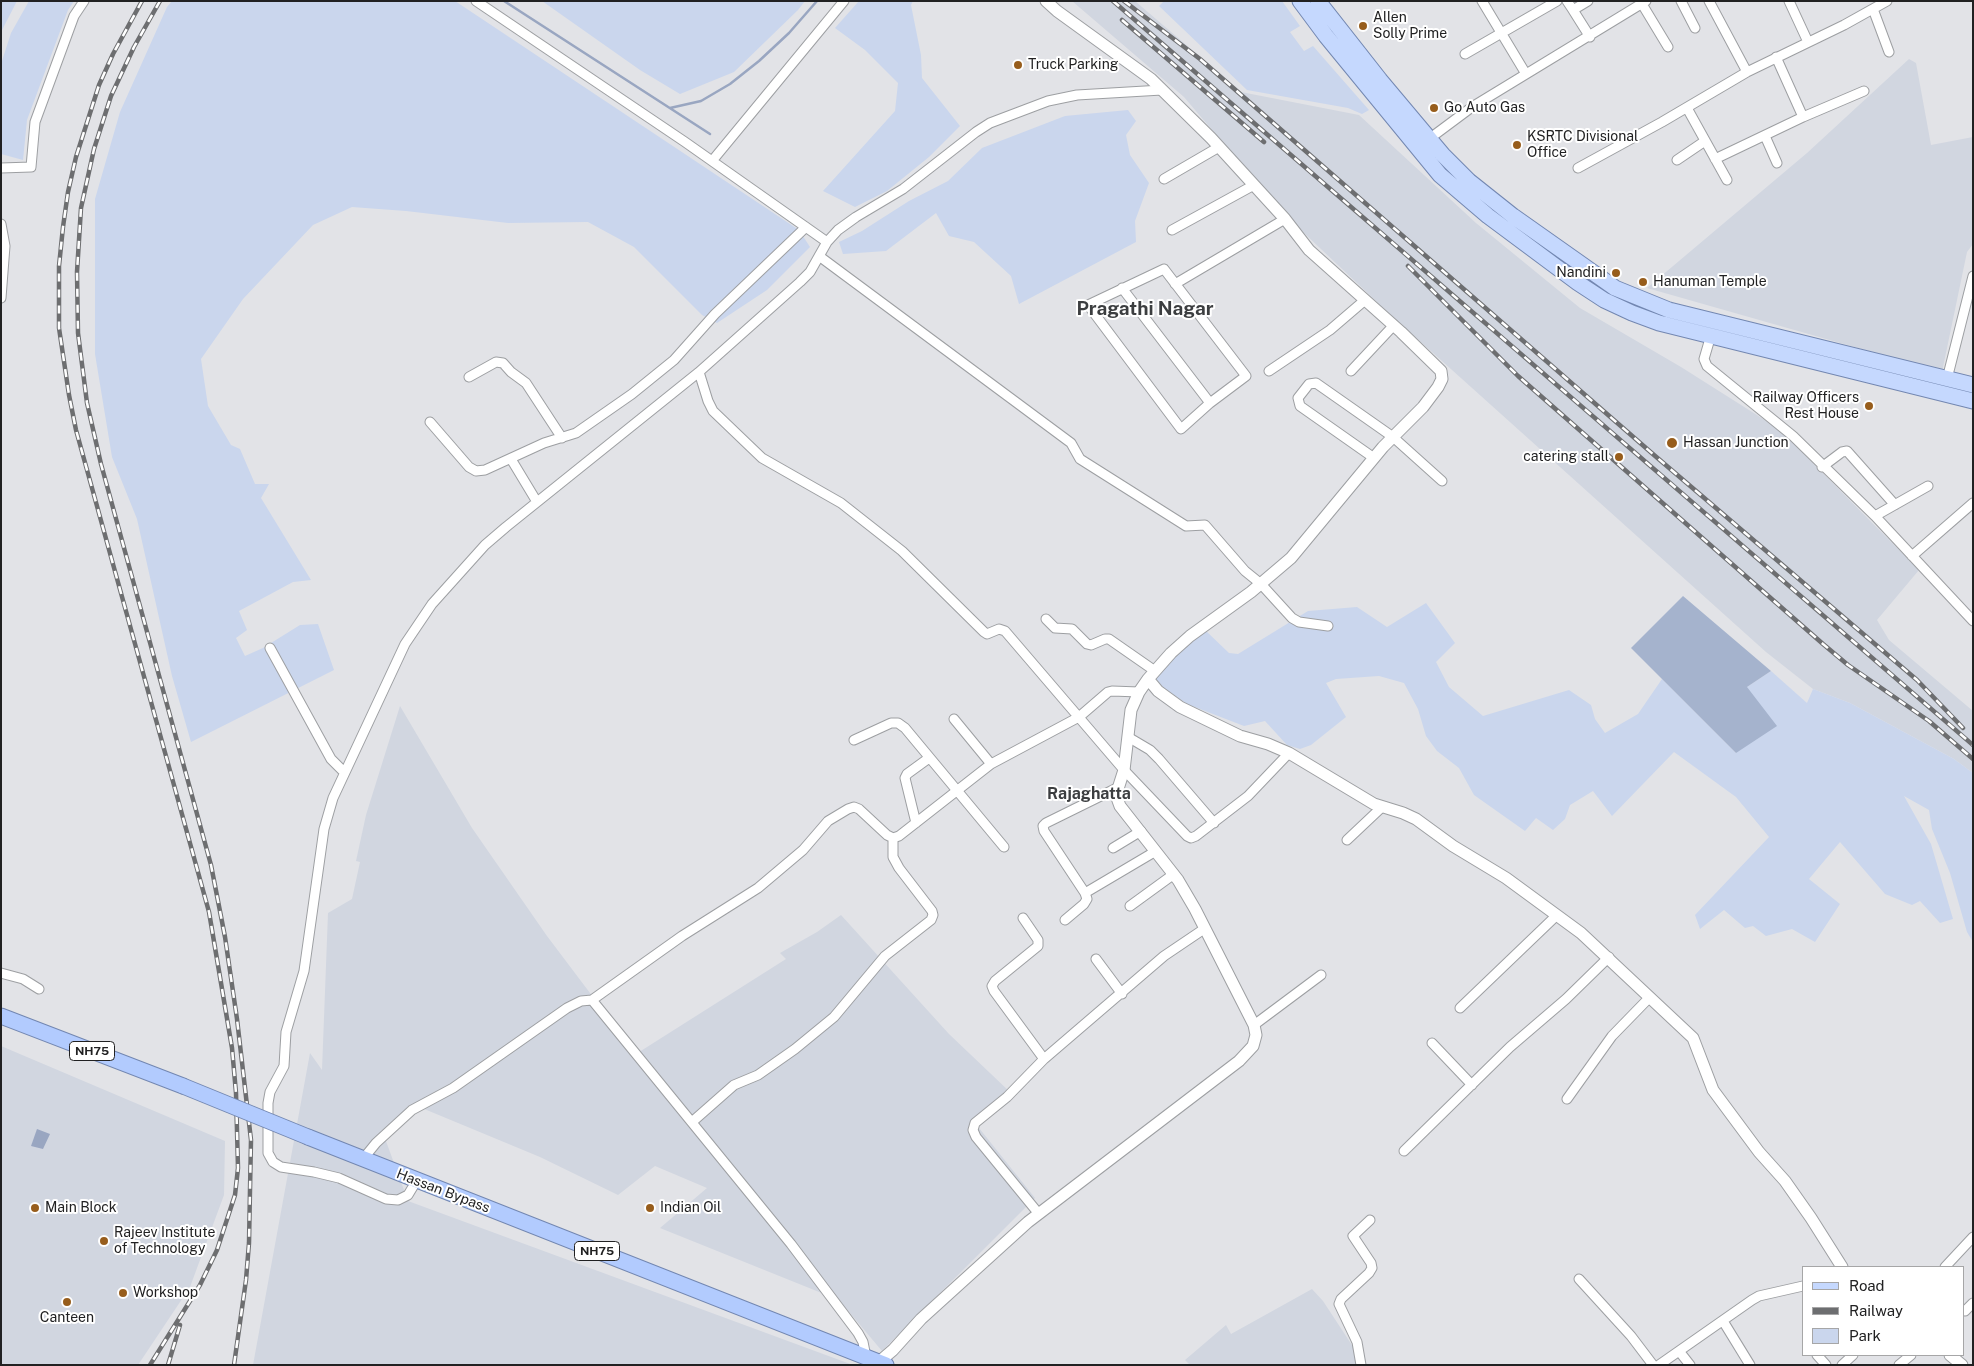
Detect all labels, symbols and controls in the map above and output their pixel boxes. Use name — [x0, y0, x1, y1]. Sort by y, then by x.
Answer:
place label: Allen Solly Prime — [1373, 10, 1447, 42]
marker: Allen Solly Prime — [1357, 20, 1369, 32]
place label: Truck Parking — [1028, 57, 1118, 73]
marker: Truck Parking — [1012, 59, 1024, 71]
place label: Go Auto Gas — [1444, 100, 1525, 116]
marker: Go Auto Gas — [1428, 102, 1440, 114]
place label: KSRTC Divisional Office — [1527, 129, 1638, 162]
marker: KSRTC Divisional Office — [1511, 139, 1523, 151]
place label: Nandini — [1556, 265, 1606, 281]
marker: Nandini — [1610, 267, 1622, 279]
place label: Hanuman Temple — [1653, 274, 1767, 290]
marker: Hanuman Temple — [1637, 276, 1649, 288]
district label: Pragathi Nagar — [1076, 298, 1214, 320]
place label: Railway Officers Rest House — [1753, 390, 1859, 422]
marker: Railway Officers Rest House — [1863, 400, 1875, 412]
place label: Hassan Junction — [1683, 435, 1789, 451]
marker: Hassan Junction — [1665, 436, 1679, 450]
place label: catering stall — [1523, 449, 1609, 465]
marker: catering stall — [1613, 451, 1625, 463]
district label: Rajaghatta — [1047, 784, 1131, 804]
road number: NH75 — [70, 1042, 114, 1060]
street label: Hassan Bypass — [394, 1165, 492, 1217]
place label: Main Block — [45, 1200, 117, 1216]
place label: Indian Oil — [660, 1200, 721, 1216]
marker: Main Block — [29, 1202, 41, 1214]
marker: Indian Oil — [644, 1202, 656, 1214]
place label: Rajeev Institute of Technology — [114, 1225, 215, 1258]
marker: Rajeev Institute of Technology — [98, 1235, 110, 1247]
road number: NH75 — [574, 1242, 620, 1260]
legend — [1802, 1266, 1964, 1356]
text: Road — [1849, 1277, 1885, 1294]
place label: Workshop — [133, 1285, 198, 1301]
marker: Workshop — [117, 1287, 129, 1299]
marker: Canteen — [61, 1296, 73, 1308]
text: Railway — [1849, 1302, 1903, 1319]
place label: Canteen — [40, 1310, 94, 1326]
text: Park — [1849, 1327, 1881, 1344]

